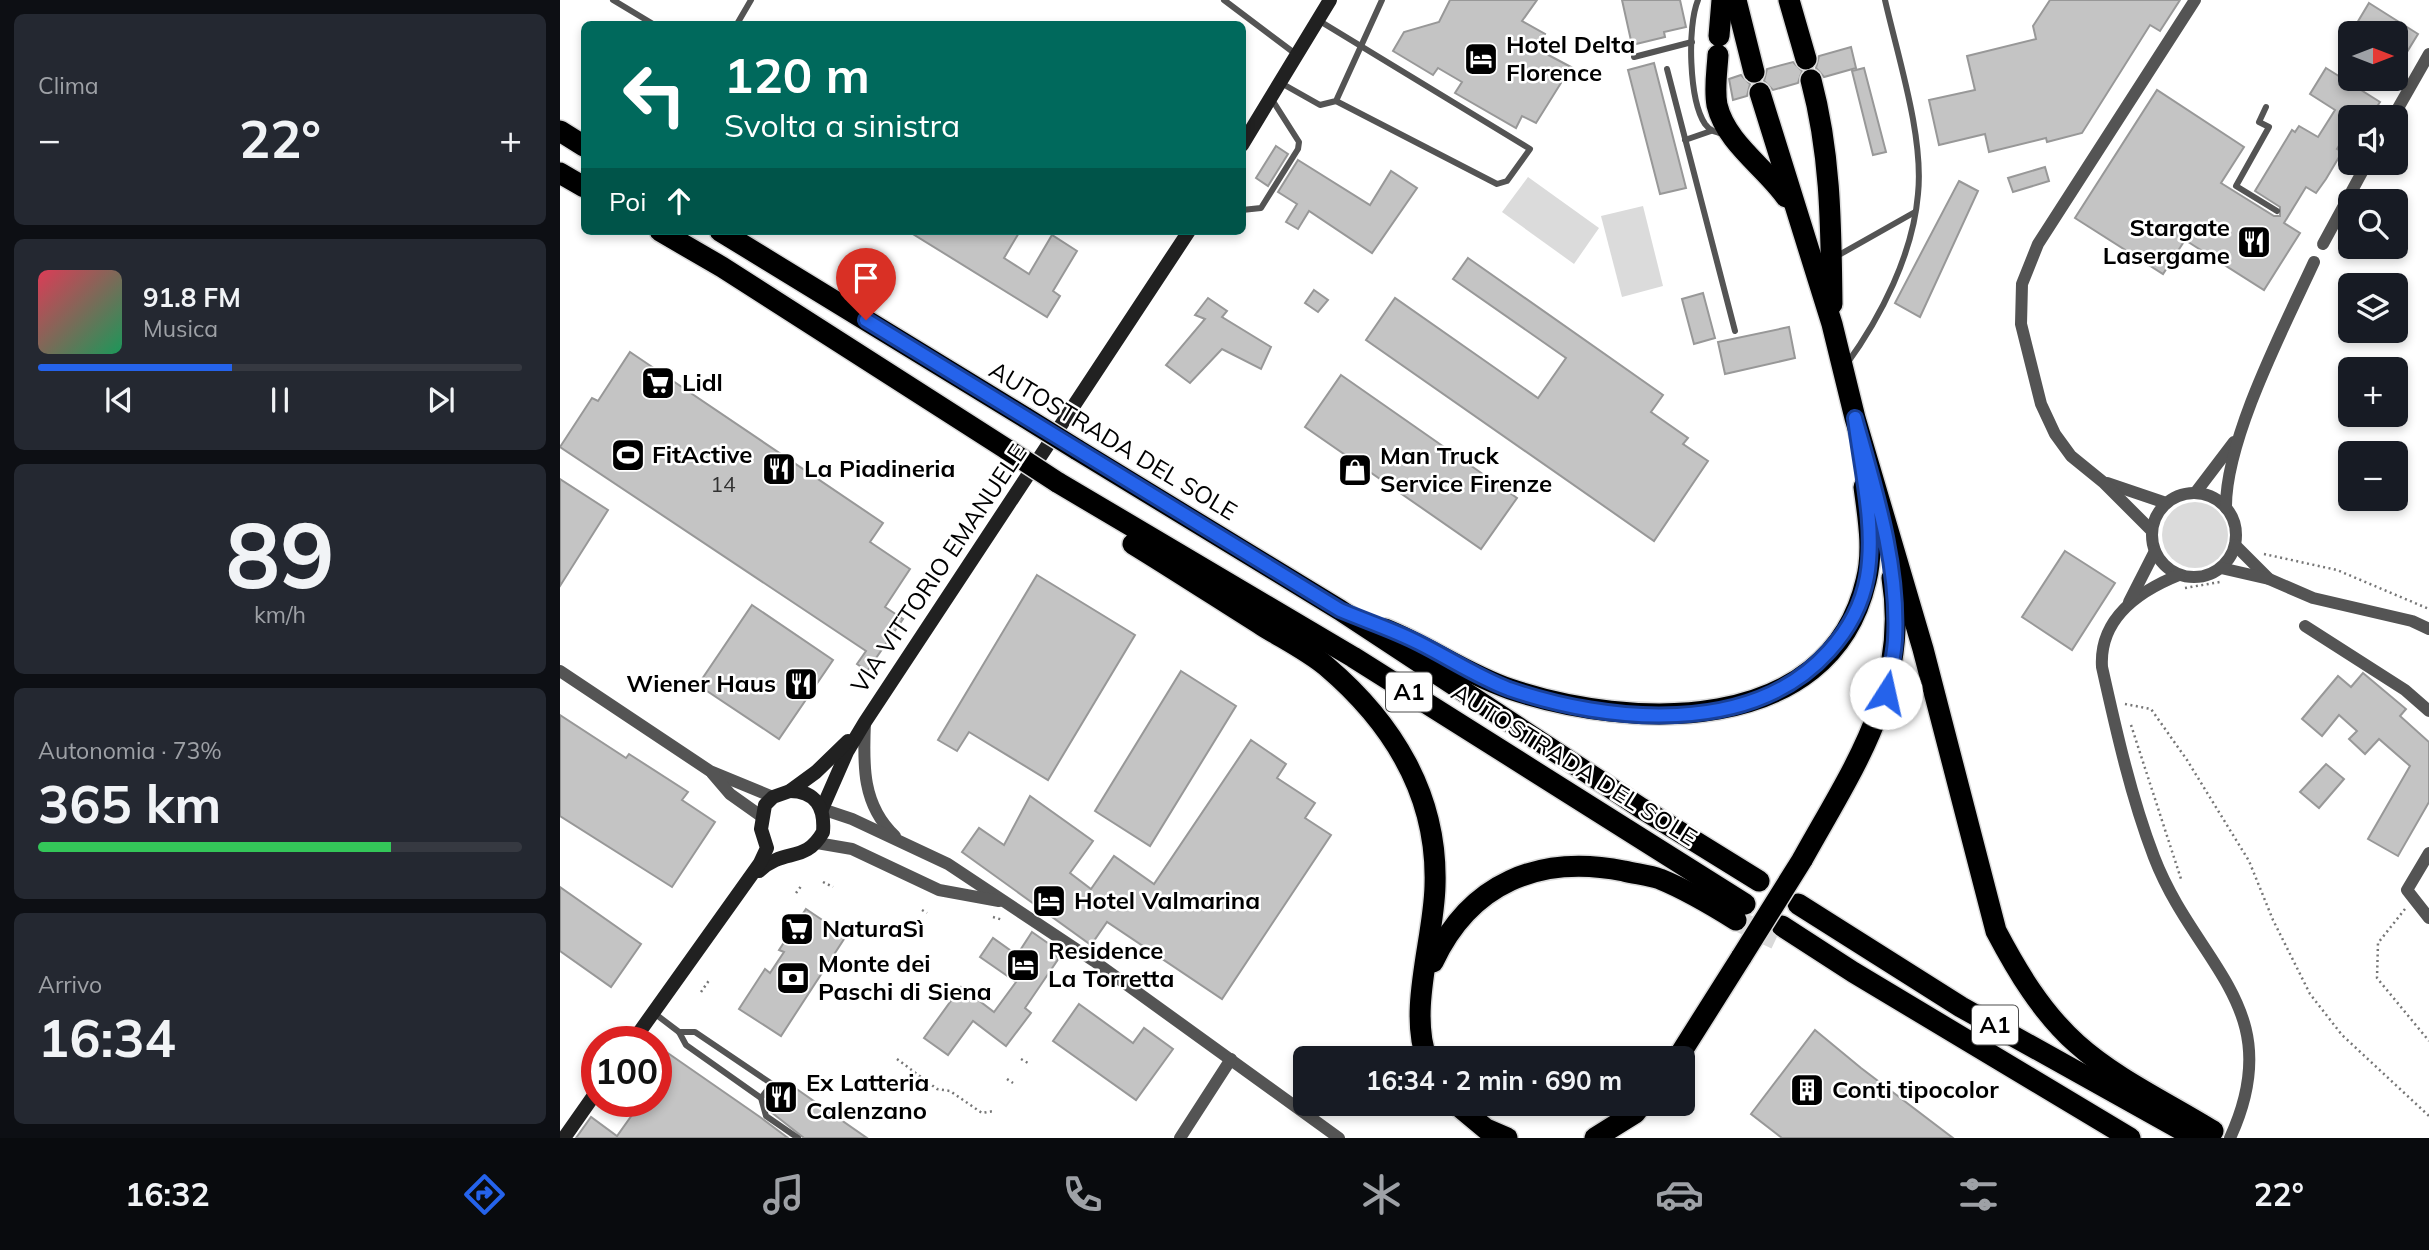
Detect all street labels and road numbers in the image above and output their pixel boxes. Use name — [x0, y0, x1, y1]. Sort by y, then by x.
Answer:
street label: AUTOSTRADA DEL SOLE — [984, 354, 1243, 526]
street label: VIA VITTORIO EMANUELE — [844, 438, 1033, 698]
road number: A1 — [1386, 672, 1432, 712]
street label: AUTOSTRADA DEL SOLE — [1446, 676, 1703, 852]
road number: A1 — [1972, 1006, 2018, 1044]

